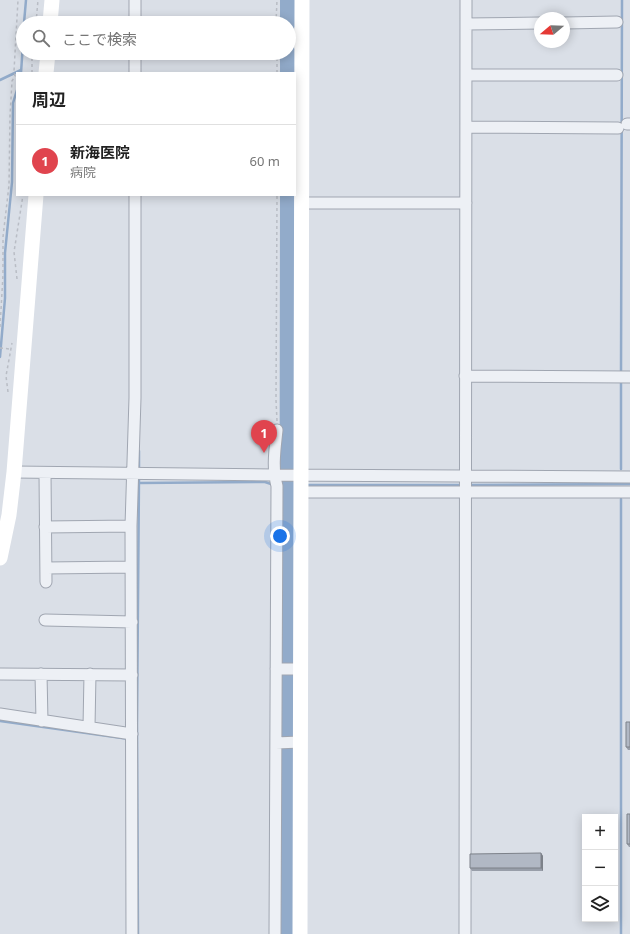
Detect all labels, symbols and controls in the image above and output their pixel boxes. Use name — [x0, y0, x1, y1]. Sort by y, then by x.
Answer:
north arrow — [534, 12, 570, 48]
search box — [16, 16, 296, 60]
icon: search — [30, 27, 52, 49]
text: ここで検索 — [62, 29, 137, 49]
text: 周辺 — [32, 88, 66, 111]
text: 新海医院 — [70, 142, 130, 162]
text: 1 — [41, 152, 49, 170]
text: 60 m — [250, 152, 280, 170]
text: 病院 — [70, 163, 96, 181]
pin: 1 — [251, 420, 277, 453]
your location — [270, 526, 290, 546]
map controls — [582, 814, 618, 922]
button: + — [582, 814, 618, 850]
button: − — [582, 850, 618, 886]
button: layers — [582, 886, 618, 922]

